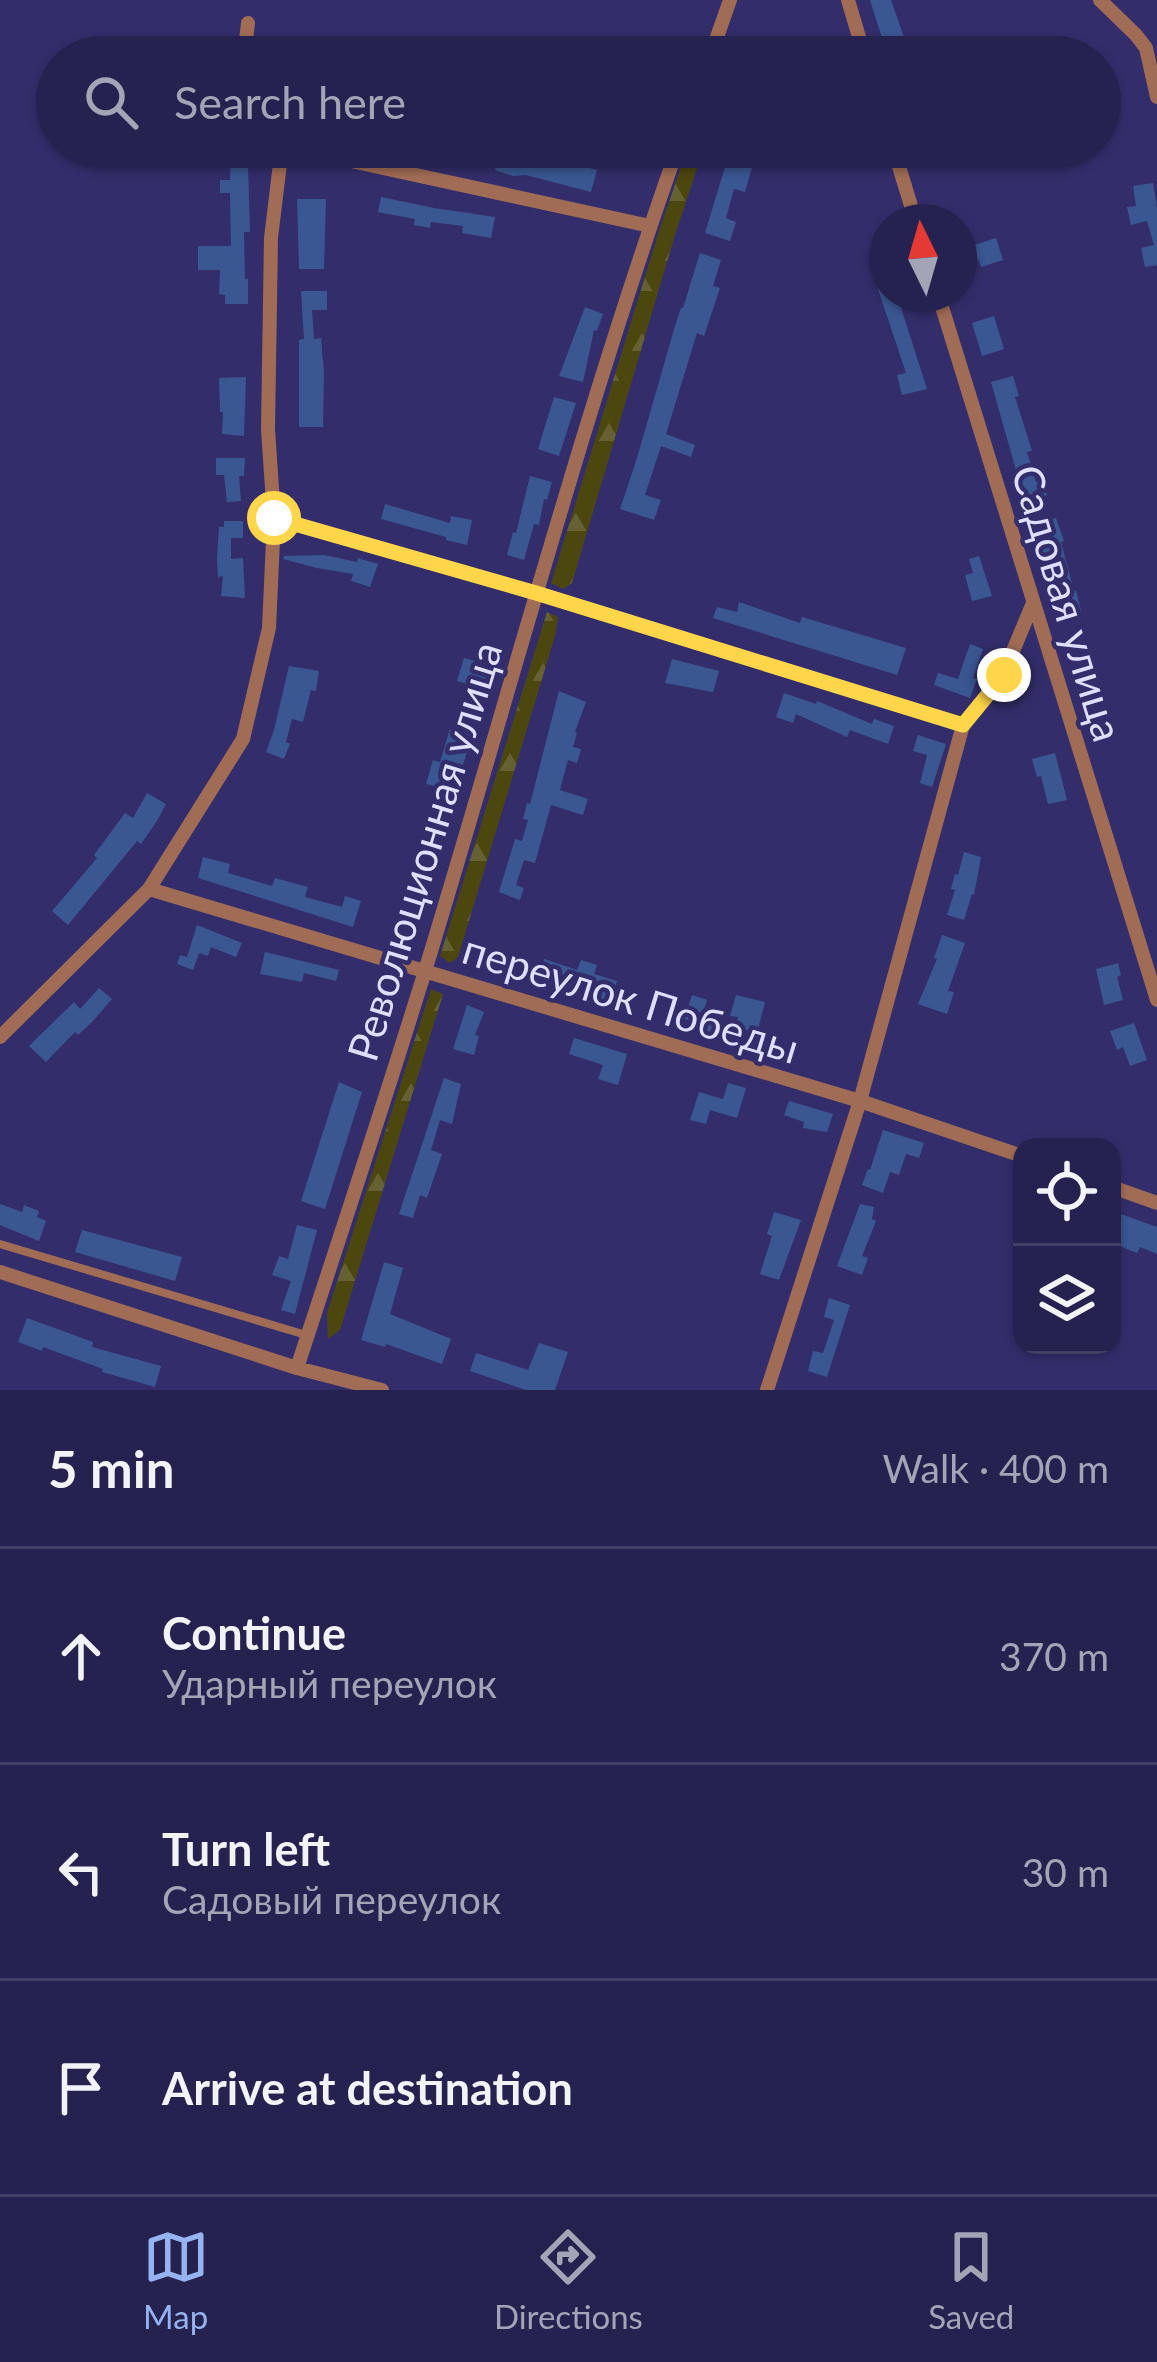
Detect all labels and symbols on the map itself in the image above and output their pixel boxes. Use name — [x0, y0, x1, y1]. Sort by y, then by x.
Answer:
north arrow — [869, 204, 977, 312]
street label: Садовая улица — [1002, 459, 1134, 747]
route start — [247, 491, 301, 545]
street label: Революционная улица — [336, 635, 512, 1067]
route end — [977, 648, 1031, 702]
street label: переулок Победы — [457, 923, 805, 1073]

